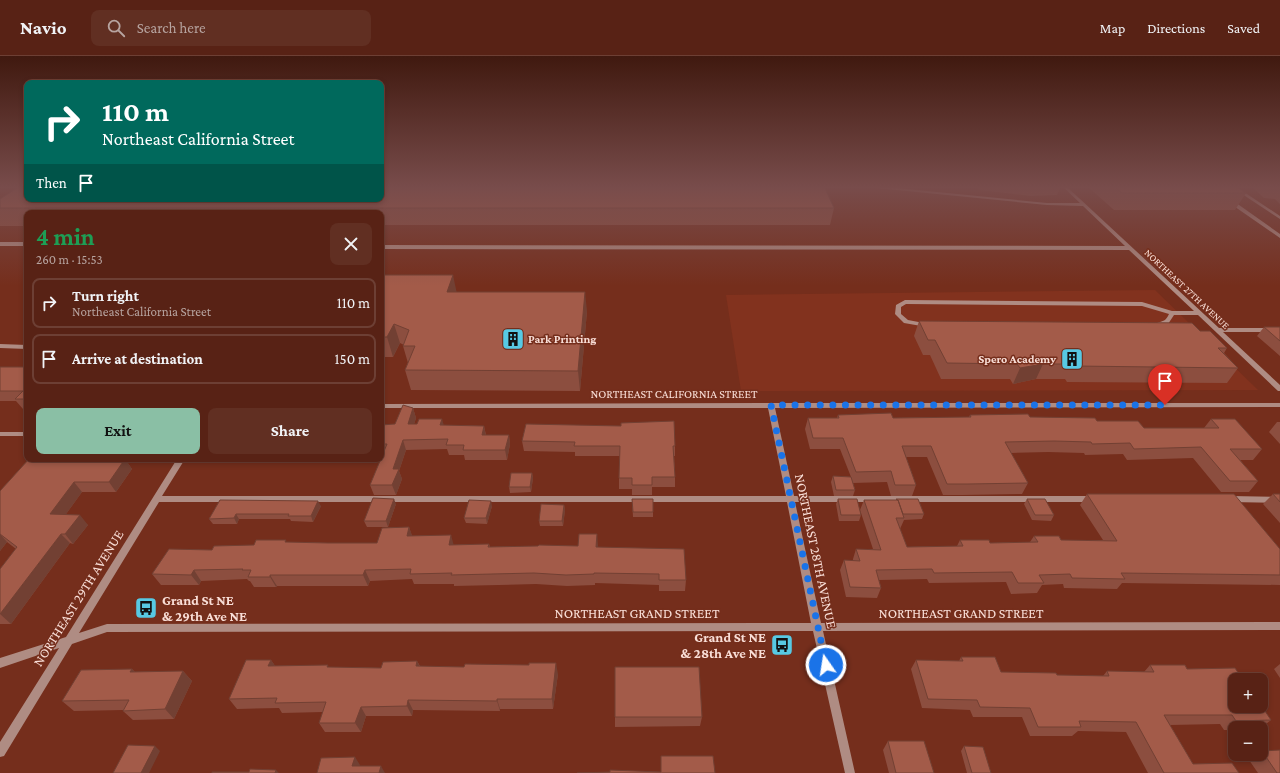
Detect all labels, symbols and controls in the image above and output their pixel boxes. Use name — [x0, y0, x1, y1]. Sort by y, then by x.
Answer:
search box — [91, 10, 371, 46]
text: Navio — [20, 17, 67, 38]
icon: search — [105, 17, 127, 39]
text: Search here — [137, 20, 206, 36]
text: Map — [1100, 20, 1125, 36]
text: Directions — [1147, 20, 1205, 36]
text: Saved — [1227, 20, 1260, 36]
icon: right — [36, 96, 88, 148]
text: 110 m — [102, 96, 169, 127]
text: Northeast California Street — [102, 129, 294, 149]
icon: arrive — [75, 172, 97, 194]
text: Then — [36, 175, 67, 191]
text: 4 min — [36, 223, 95, 250]
button: close — [330, 223, 372, 265]
street label: NORTHEAST 27TH AVENUE — [1142, 247, 1232, 332]
text: 260 m · 15:53 — [36, 252, 103, 267]
text: Turn right — [72, 288, 139, 304]
icon: right — [38, 292, 60, 314]
text: 110 m — [337, 295, 370, 311]
text: Northeast California Street — [72, 304, 211, 319]
building icon: Park Printing — [500, 326, 526, 352]
place label: Park Printing — [528, 332, 596, 346]
building icon: Spero Academy — [1059, 346, 1085, 372]
icon: arrive — [38, 348, 60, 370]
text: Arrive at destination — [72, 351, 203, 367]
text: 150 m — [335, 351, 370, 367]
place label: Spero Academy — [978, 352, 1056, 366]
pin — [1148, 364, 1182, 405]
icon: arrive — [1154, 370, 1176, 392]
street label: NORTHEAST CALIFORNIA STREET — [590, 387, 758, 401]
button: Exit — [36, 408, 200, 454]
button: Share — [208, 408, 372, 454]
street label: NORTHEAST 28TH AVENUE — [792, 472, 840, 630]
street label: NORTHEAST 29TH AVENUE — [30, 527, 127, 669]
place label: Grand St NE & 29th Ave NE — [162, 592, 247, 624]
bus stop icon: Grand St NE & 29th Ave NE — [133, 595, 159, 621]
street label: NORTHEAST GRAND STREET — [554, 605, 720, 621]
street label: NORTHEAST GRAND STREET — [878, 605, 1044, 621]
place label: Grand St NE & 28th Ave NE — [680, 629, 766, 661]
bus stop icon: Grand St NE & 28th Ave NE — [769, 632, 795, 658]
position arrow — [805, 644, 847, 686]
map controls — [1228, 673, 1268, 761]
button: + — [1228, 673, 1268, 713]
button: − — [1228, 721, 1268, 761]

